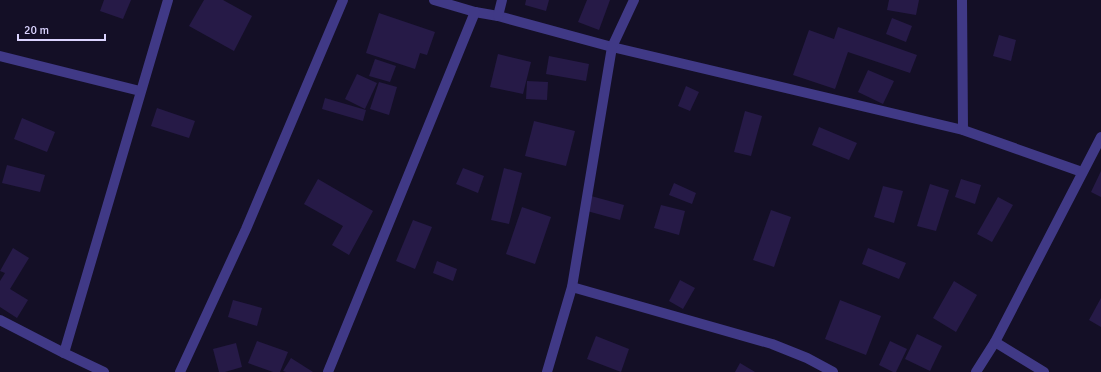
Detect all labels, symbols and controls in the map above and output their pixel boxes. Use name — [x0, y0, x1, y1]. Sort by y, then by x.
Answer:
scale bar — [18, 16, 105, 42]
text: 20 m — [24, 23, 49, 38]

